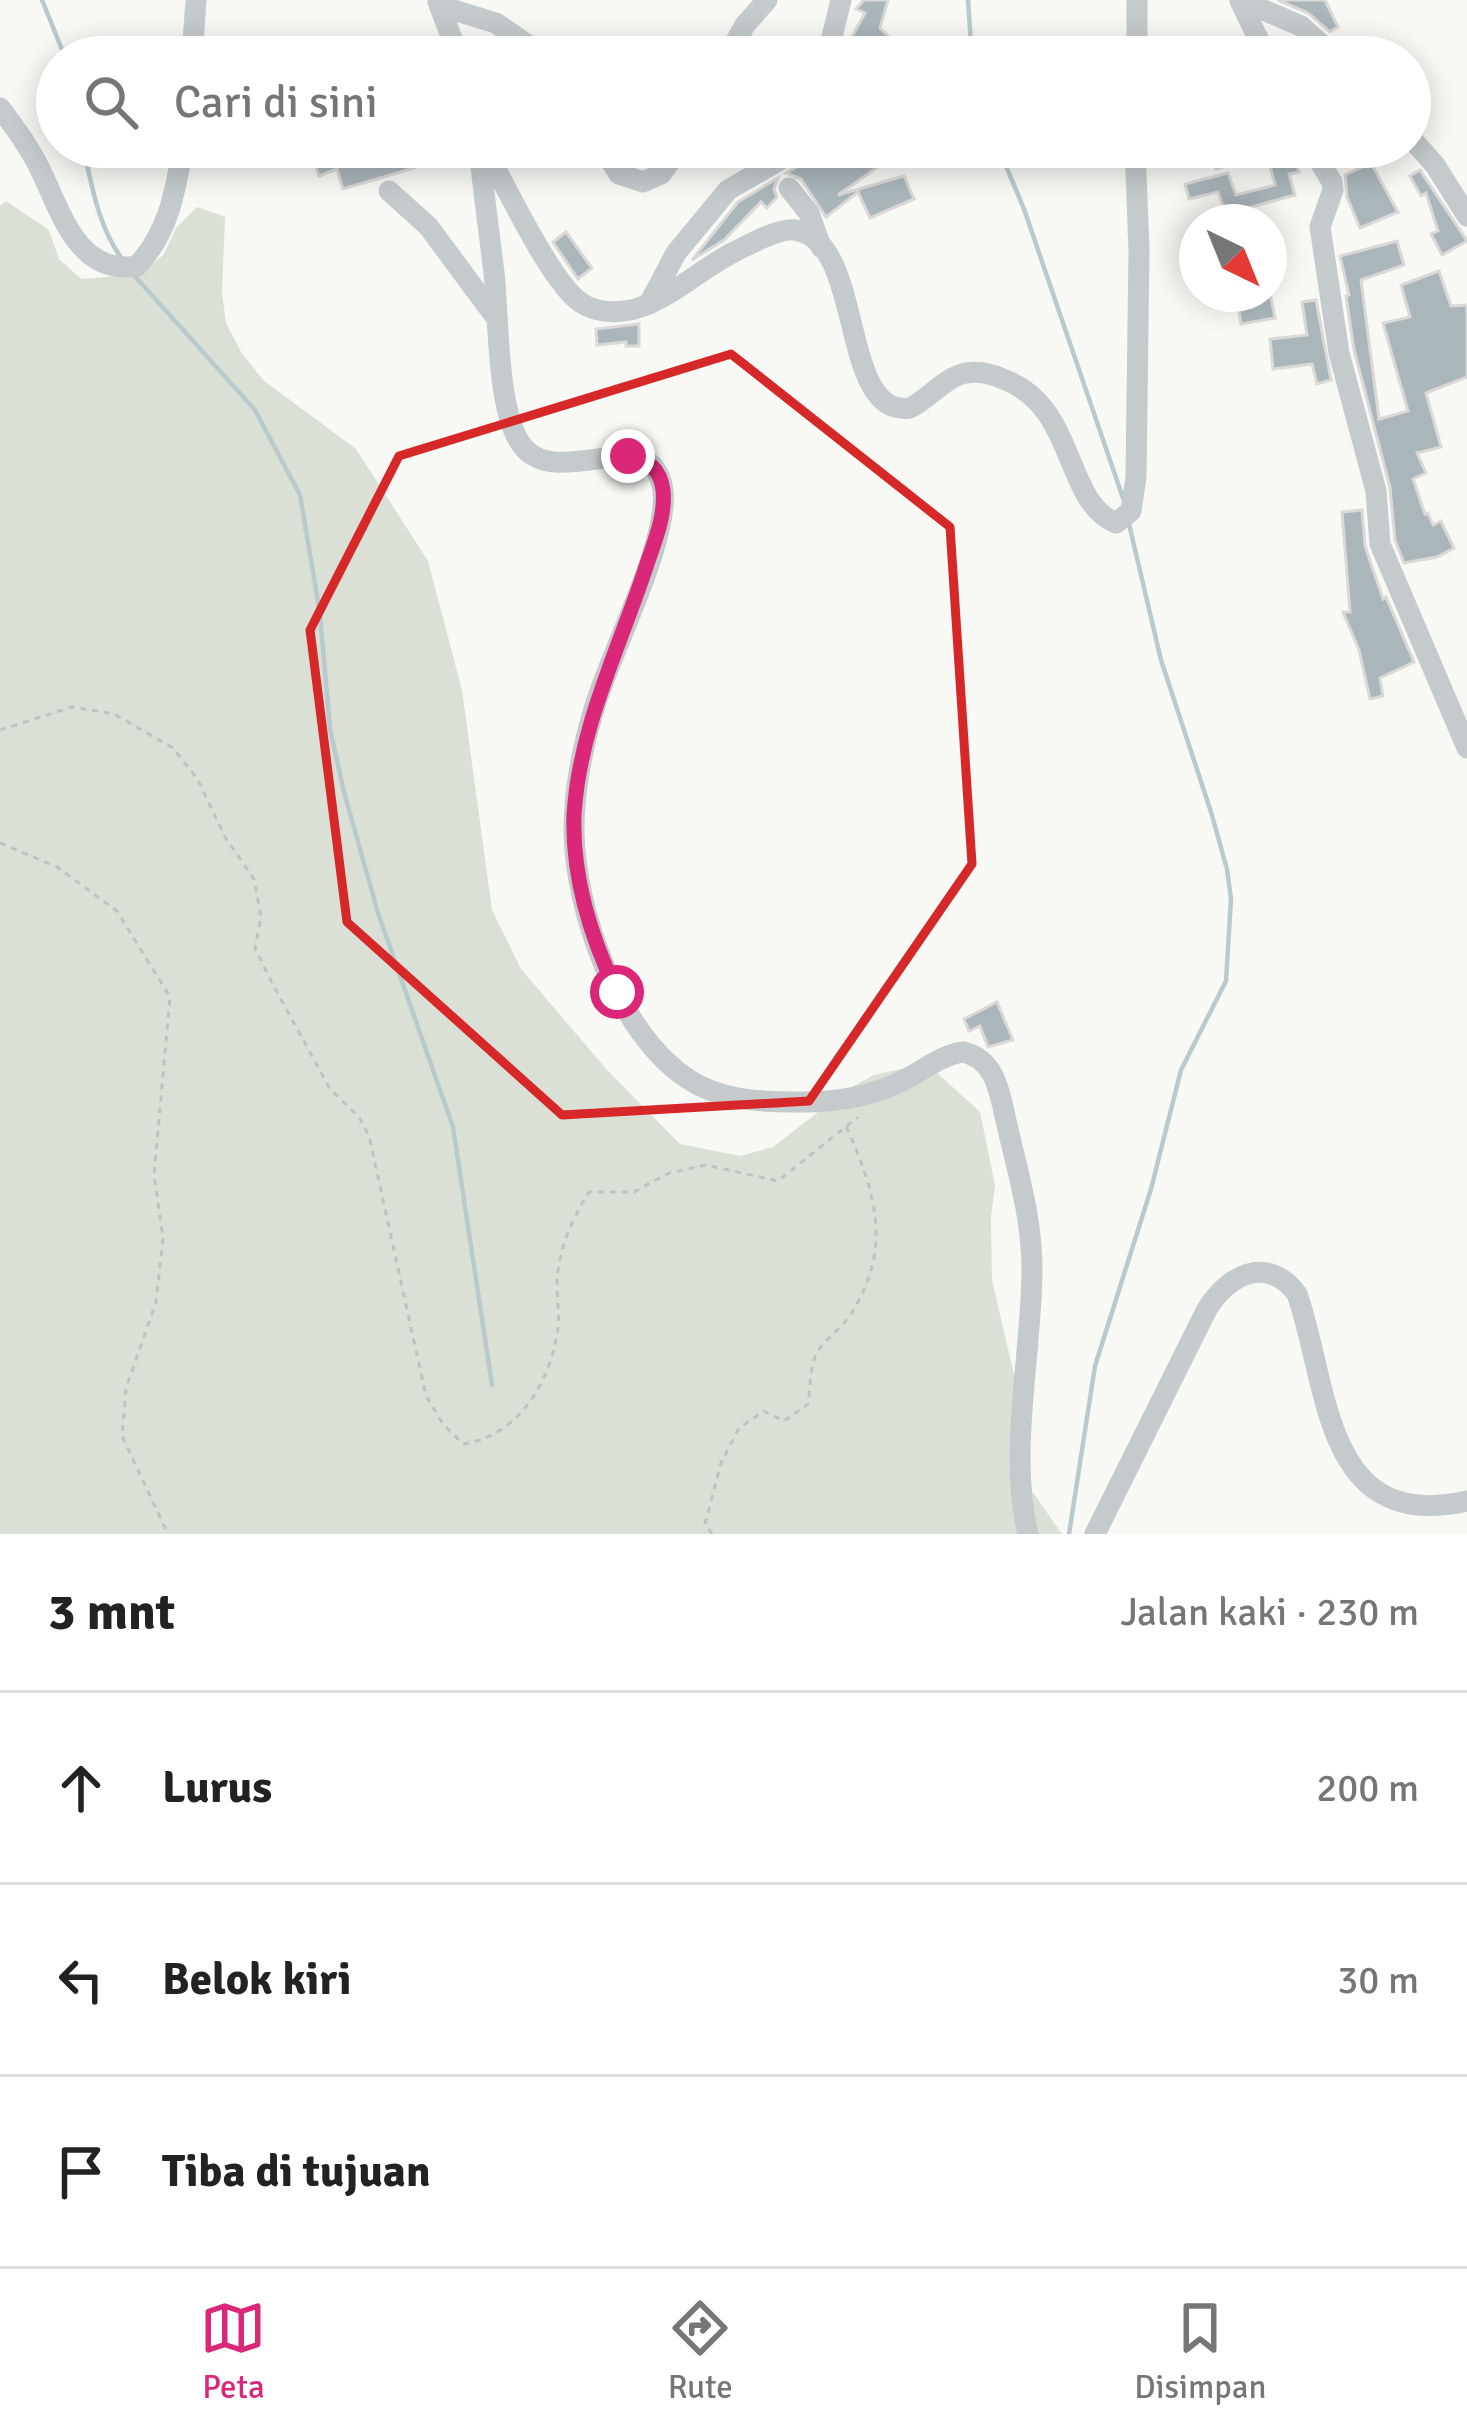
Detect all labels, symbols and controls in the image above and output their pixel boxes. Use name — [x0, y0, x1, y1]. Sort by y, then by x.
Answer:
search box — [36, 36, 1431, 168]
icon: search — [78, 69, 144, 135]
text: Cari di sini — [174, 75, 378, 130]
north arrow — [1179, 204, 1287, 312]
route end — [601, 429, 655, 483]
route start — [590, 965, 644, 1019]
text: 3 mnt — [48, 1581, 175, 1644]
text: Jalan kaki · 230 m — [1121, 1588, 1419, 1636]
icon: ahead — [48, 1755, 114, 1821]
text: Lurus — [162, 1760, 272, 1815]
text: 200 m — [1316, 1764, 1419, 1812]
icon: left — [48, 1947, 114, 2013]
text: Belok kiri — [162, 1952, 351, 2007]
text: 30 m — [1337, 1956, 1419, 2004]
icon: arrive — [48, 2139, 114, 2205]
text: Tiba di tujuan — [162, 2144, 431, 2199]
tab: Peta — [200, 2295, 266, 2408]
tab: Rute — [667, 2295, 733, 2408]
tab: Disimpan — [1134, 2295, 1267, 2408]

